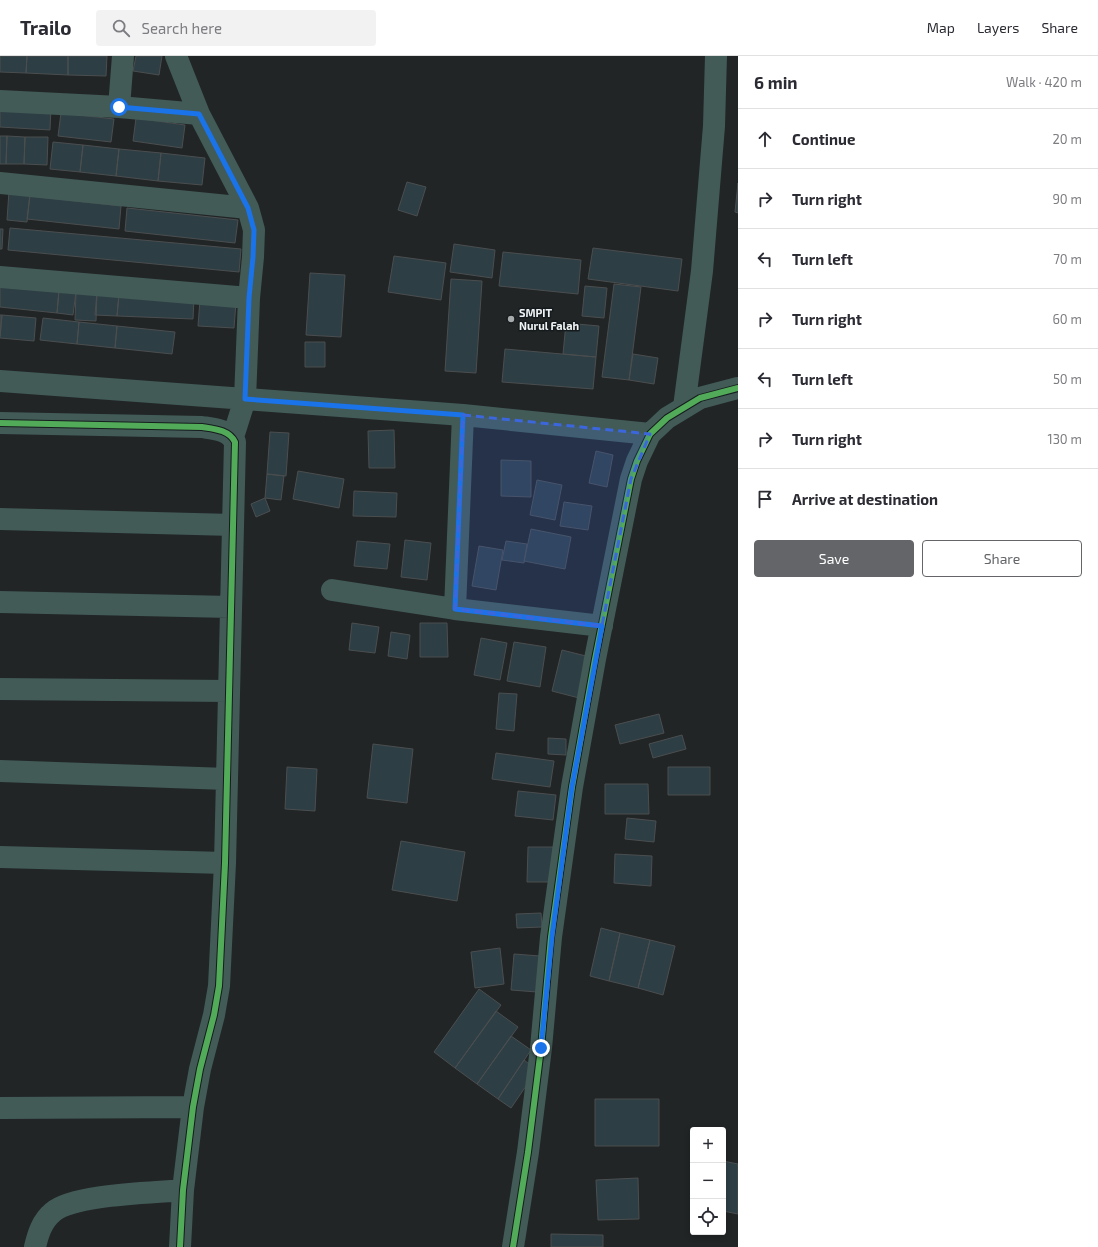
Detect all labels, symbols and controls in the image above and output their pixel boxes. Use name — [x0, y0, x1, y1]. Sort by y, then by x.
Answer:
search box — [96, 10, 376, 46]
text: Trailo — [20, 16, 72, 39]
icon: search — [110, 17, 132, 39]
text: Search here — [142, 19, 222, 37]
text: Map — [927, 19, 955, 36]
text: Layers — [977, 19, 1019, 36]
text: Share — [1041, 19, 1078, 36]
text: 6 min — [754, 72, 798, 92]
text: Walk · 420 m — [1006, 74, 1082, 90]
route start — [110, 98, 128, 116]
icon: ahead — [754, 128, 776, 150]
text: Continue — [792, 130, 855, 148]
text: 20 m — [1053, 131, 1082, 147]
icon: right — [754, 188, 776, 210]
text: Turn right — [792, 190, 862, 208]
text: 90 m — [1052, 191, 1082, 207]
icon: left — [754, 248, 776, 270]
text: Turn left — [792, 250, 853, 268]
text: 70 m — [1053, 251, 1082, 267]
place label: SMPIT Nurul Falah — [519, 306, 579, 332]
icon: right — [754, 308, 776, 330]
text: Turn right — [792, 310, 862, 328]
text: 60 m — [1052, 311, 1082, 327]
marker: SMPIT Nurul Falah — [506, 314, 516, 324]
icon: left — [754, 368, 776, 390]
text: Turn left — [792, 370, 853, 388]
text: 50 m — [1053, 371, 1082, 387]
icon: right — [754, 428, 776, 450]
text: Turn right — [792, 430, 862, 448]
text: 130 m — [1047, 431, 1082, 447]
icon: arrive — [754, 488, 776, 510]
text: Arrive at destination — [792, 490, 938, 508]
button: Save — [754, 540, 914, 577]
button: Share — [922, 540, 1082, 577]
route end — [532, 1039, 550, 1057]
map controls — [690, 1127, 726, 1235]
button: + — [690, 1127, 726, 1163]
button: − — [690, 1163, 726, 1199]
button: locate — [690, 1199, 726, 1235]

